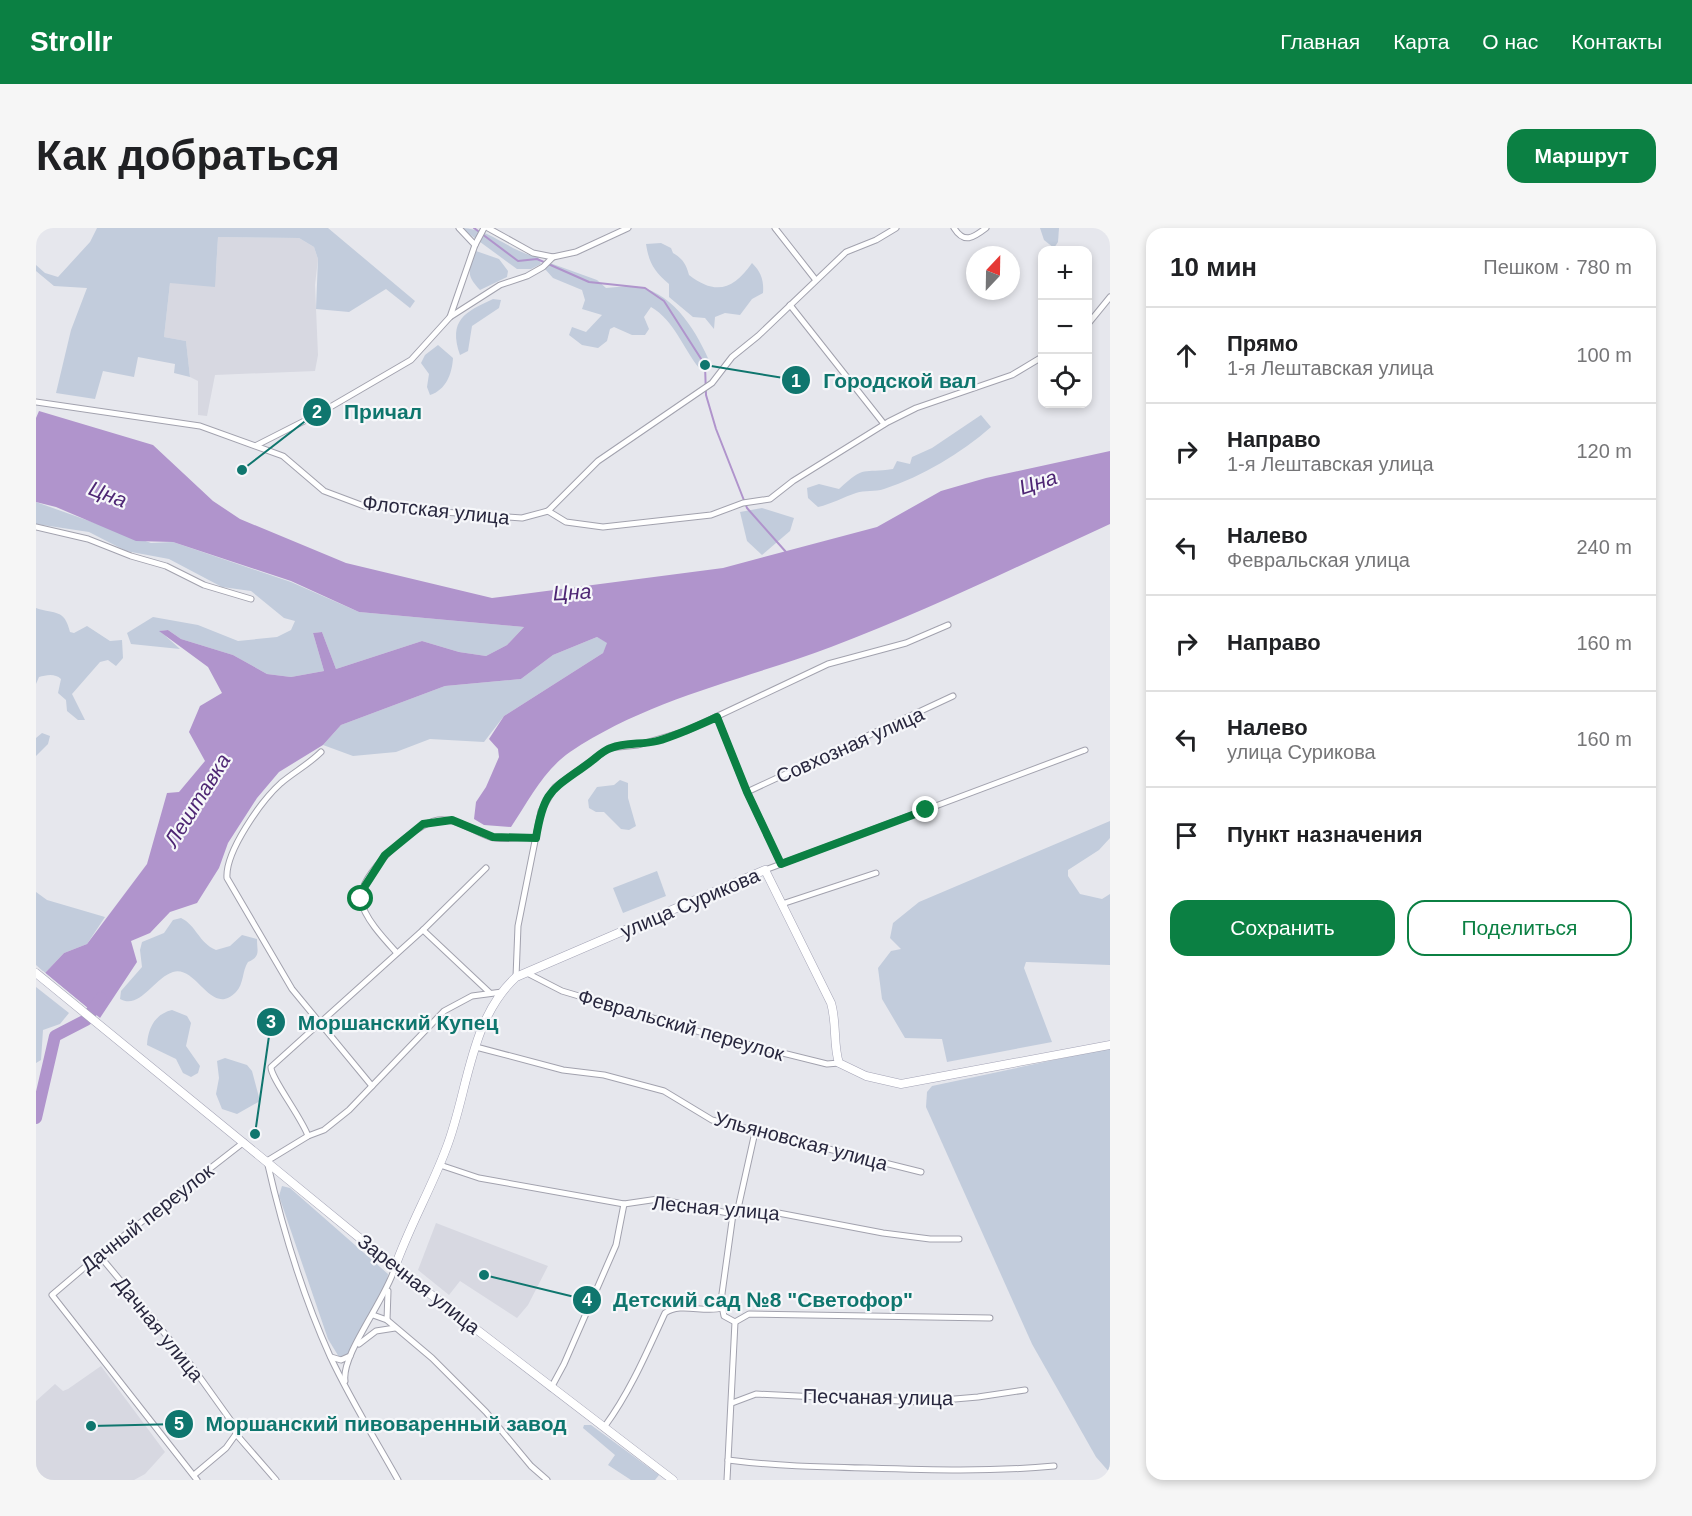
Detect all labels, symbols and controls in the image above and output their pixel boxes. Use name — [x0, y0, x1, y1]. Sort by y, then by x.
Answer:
text: Strollr — [30, 26, 112, 57]
text: Главная — [1280, 30, 1360, 53]
text: Карта — [1393, 30, 1449, 53]
text: О нас — [1482, 30, 1538, 53]
text: Контакты — [1571, 30, 1662, 53]
button: Маршрут — [1507, 129, 1656, 183]
text: Как добраться — [36, 132, 340, 179]
north arrow — [966, 246, 1020, 300]
map controls — [1038, 246, 1092, 408]
button: + — [1038, 246, 1092, 300]
text: 10 мин — [1170, 252, 1257, 282]
text: Пешком · 780 m — [1483, 256, 1632, 278]
button: − — [1038, 300, 1092, 354]
text: Прямо — [1227, 331, 1298, 356]
icon: ahead — [1170, 339, 1203, 372]
text: 100 m — [1576, 344, 1632, 366]
button: locate — [1038, 354, 1092, 408]
text: 1-я Лештавская улица — [1227, 357, 1434, 379]
callout: Городской вал — [781, 361, 989, 400]
text: Городской вал — [823, 369, 977, 392]
text: 1 — [791, 371, 801, 391]
callout: Причал — [302, 392, 434, 431]
text: Причал — [344, 400, 422, 423]
text: 2 — [312, 402, 322, 422]
text: Направо — [1227, 427, 1321, 452]
icon: right — [1170, 435, 1203, 468]
text: 120 m — [1576, 440, 1632, 462]
text: 1-я Лештавская улица — [1227, 453, 1434, 475]
water label: Цна — [1016, 465, 1060, 499]
water label: Цна — [86, 476, 130, 512]
street label: Флотская улица — [361, 491, 511, 529]
text: Налево — [1227, 523, 1308, 548]
icon: left — [1170, 531, 1203, 564]
text: 240 m — [1576, 536, 1632, 558]
text: Февральская улица — [1227, 549, 1410, 571]
water label: Цна — [552, 580, 592, 604]
icon: right — [1170, 627, 1203, 660]
text: Направо — [1227, 630, 1321, 655]
text: 160 m — [1576, 632, 1632, 654]
street label: Совхозная улица — [773, 702, 928, 788]
text: Налево — [1227, 715, 1308, 740]
icon: left — [1170, 723, 1203, 756]
text: 160 m — [1576, 728, 1632, 750]
text: улица Сурикова — [1227, 741, 1376, 763]
water label: Лештавка — [158, 749, 235, 852]
route end — [912, 796, 938, 822]
icon: arrive — [1170, 819, 1203, 852]
text: Пункт назначения — [1227, 822, 1423, 847]
street label: улица Сурикова — [617, 863, 764, 942]
route start — [347, 885, 373, 911]
button: Сохранить — [1170, 900, 1395, 956]
button: Поделиться — [1407, 900, 1632, 956]
street label: Февральский переулок — [575, 985, 787, 1065]
callout: Моршанский Купец — [256, 1003, 511, 1042]
text: Моршанский Купец — [298, 1011, 498, 1034]
text: 3 — [266, 1012, 276, 1032]
street label: Ульяновская улица — [712, 1107, 891, 1175]
street label: Дачный переулок — [76, 1159, 218, 1277]
street label: Лесная улица — [651, 1191, 781, 1225]
street label: Заречная улица — [354, 1230, 485, 1339]
street label: Дачная улица — [110, 1272, 208, 1386]
callout: Детский сад №8 "Светофор" — [572, 1280, 925, 1319]
text: Детский сад №8 "Светофор" — [613, 1288, 913, 1311]
text: 4 — [582, 1290, 592, 1310]
street label: Песчаная улица — [803, 1385, 954, 1409]
callout: Моршанский пивоваренный завод — [164, 1404, 579, 1443]
text: Моршанский пивоваренный завод — [205, 1412, 567, 1435]
text: 5 — [174, 1414, 184, 1434]

